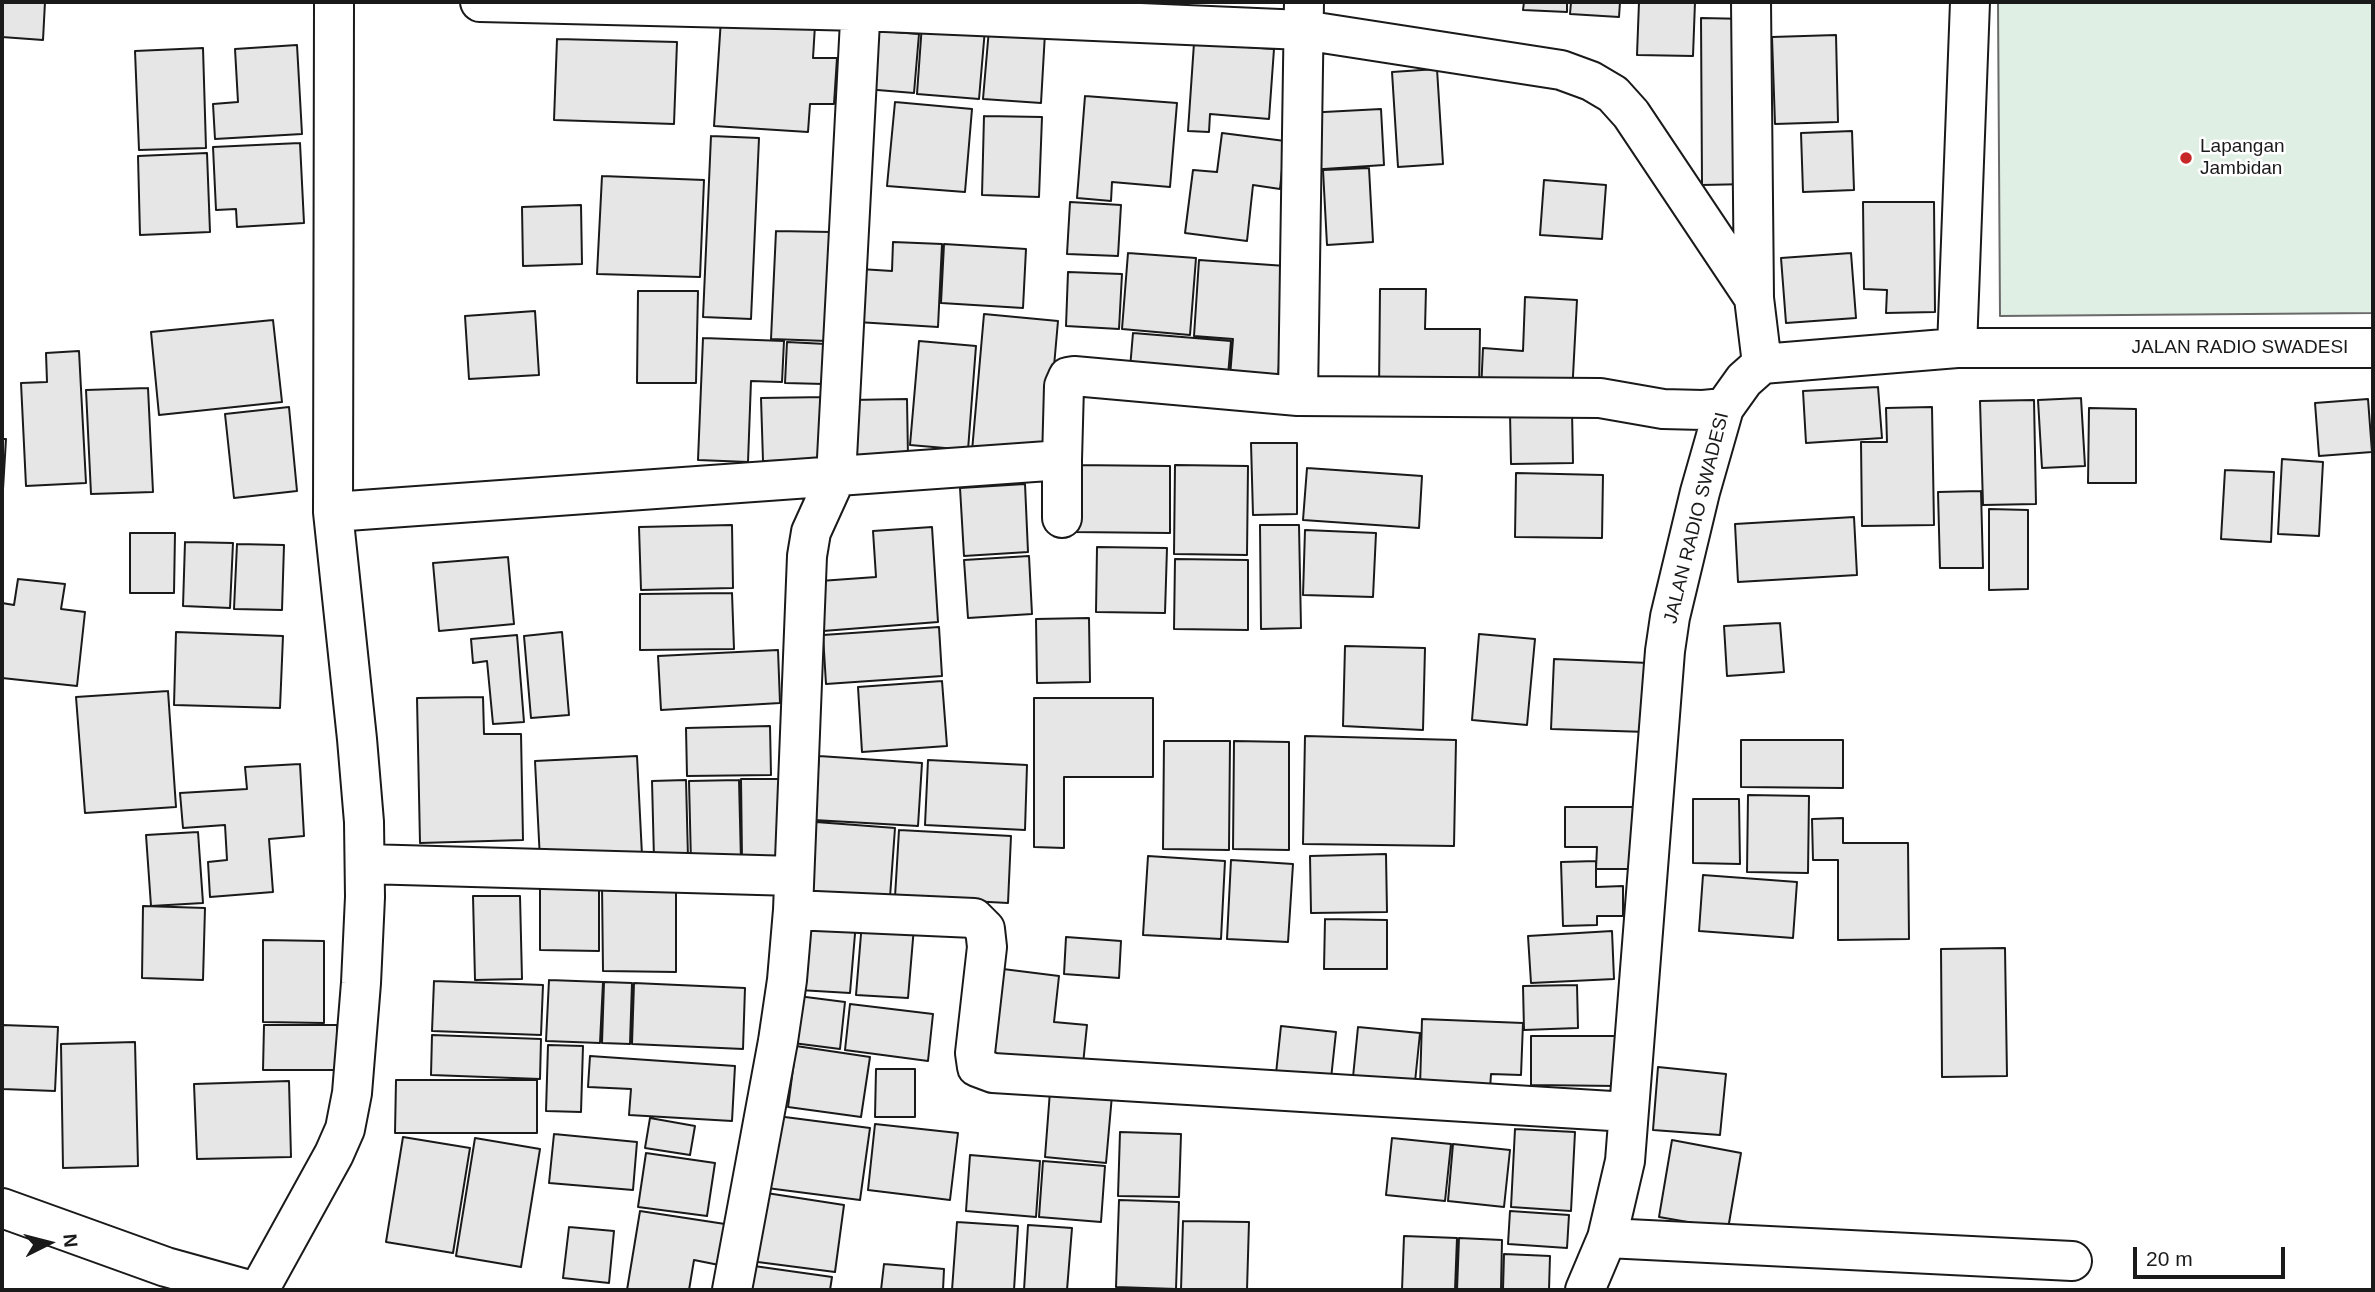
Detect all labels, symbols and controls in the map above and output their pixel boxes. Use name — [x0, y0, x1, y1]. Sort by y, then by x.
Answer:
place label: Lapangan Jambidan — [2200, 136, 2285, 180]
marker: Lapangan Jambidan — [2178, 150, 2194, 166]
street label: JALAN RADIO SWADESI — [2132, 337, 2348, 359]
street label: JALAN RADIO SWADESI — [1660, 410, 1734, 626]
north arrow — [14, 1208, 84, 1278]
scale bar — [2137, 1232, 2289, 1276]
text: N — [59, 1233, 82, 1249]
text: 20 m — [2146, 1247, 2193, 1270]

